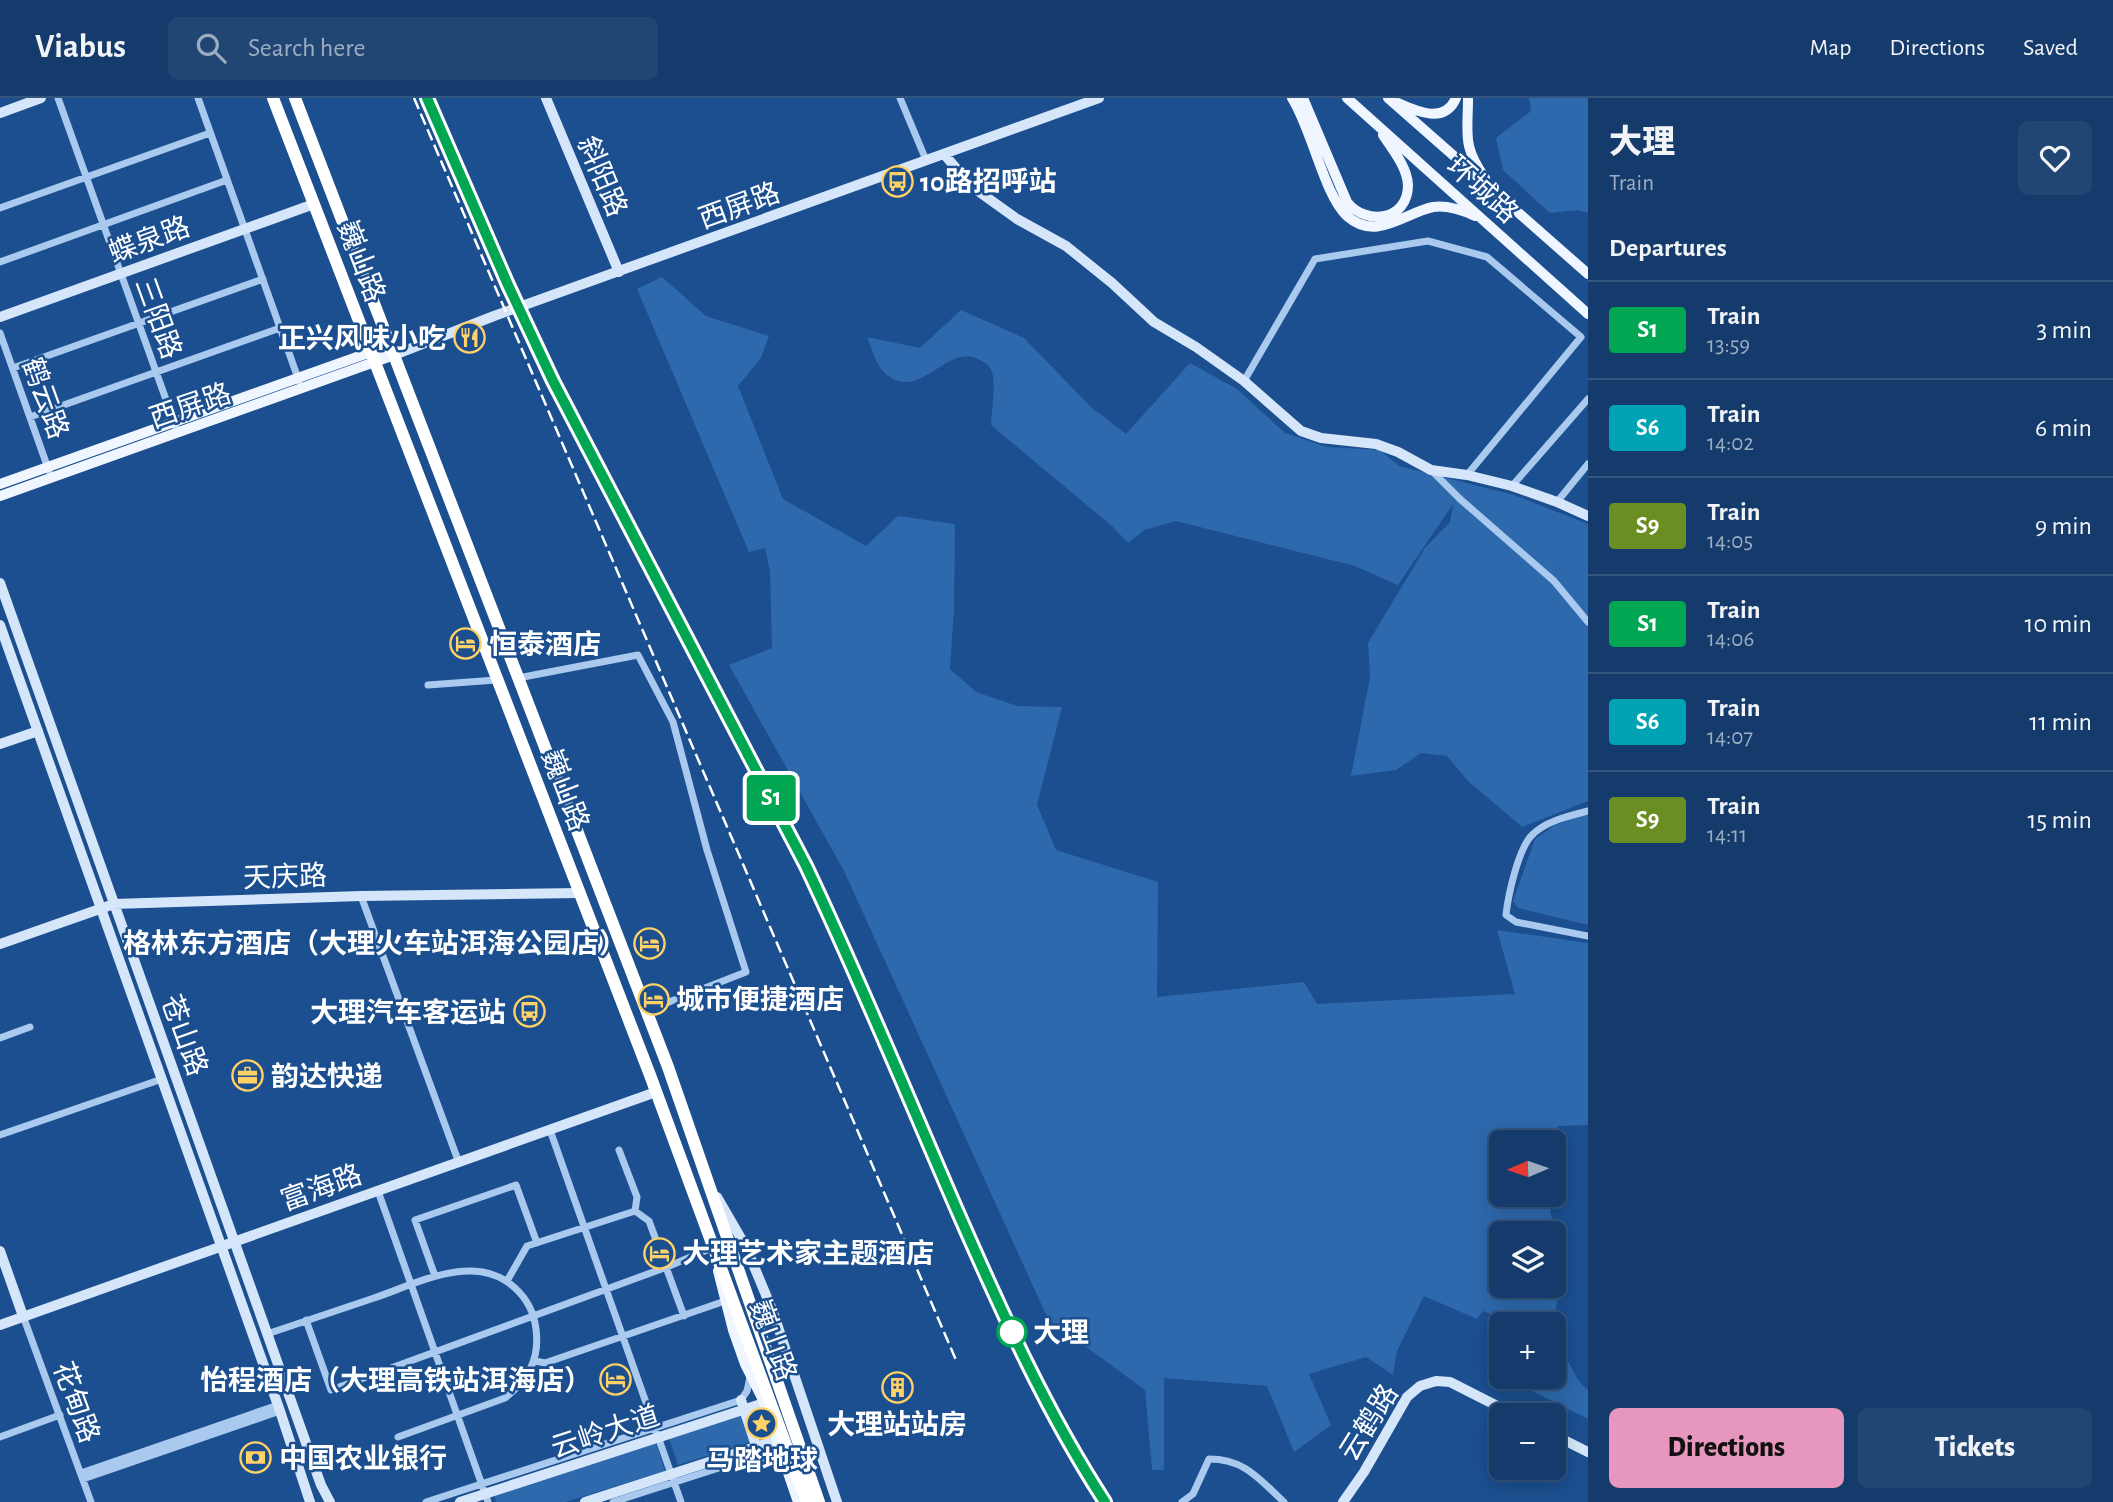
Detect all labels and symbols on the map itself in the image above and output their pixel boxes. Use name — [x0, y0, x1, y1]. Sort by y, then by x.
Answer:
street label: 斜阳路 — [572, 132, 632, 221]
street label: 环城路 — [1441, 150, 1524, 229]
bus stop icon: 10路招呼站 — [880, 164, 914, 198]
place label: 10路招呼站 — [920, 166, 1057, 197]
street label: 西屏路 — [695, 177, 784, 234]
street label: 蝶泉路 — [105, 211, 194, 268]
street label: 巍山路 — [332, 217, 390, 306]
street label: 三阳路 — [130, 274, 187, 363]
restaurant icon: 正兴风味小吃 — [452, 321, 486, 355]
place label: 正兴风味小吃 — [278, 324, 446, 354]
street label: 鹤云路 — [17, 354, 74, 443]
street label: 西屏路 — [146, 378, 235, 434]
hotel icon: 恒泰酒店 — [449, 627, 483, 661]
place label: 恒泰酒店 — [489, 629, 601, 660]
street label: 巍山路 — [536, 746, 594, 835]
line badge: S1 — [740, 775, 802, 821]
street label: 天庆路 — [243, 861, 328, 893]
hotel icon: 格林东方酒店（大理火车站洱海公园店） — [633, 926, 667, 960]
place label: 格林东方酒店（大理火车站洱海公园店） — [123, 928, 627, 959]
hotel icon: 城市便捷酒店 — [636, 982, 670, 1016]
place label: 城市便捷酒店 — [676, 984, 844, 1015]
street label: 苍山路 — [156, 991, 213, 1080]
bus stop icon: 大理汽车客运站 — [512, 995, 546, 1029]
place label: 大理汽车客运站 — [310, 997, 506, 1028]
office icon: 韵达快递 — [231, 1059, 265, 1093]
place label: 韵达快递 — [271, 1061, 383, 1092]
north arrow — [1489, 1130, 1566, 1208]
street label: 富海路 — [277, 1159, 366, 1216]
hotel icon: 大理艺术家主题酒店 — [642, 1236, 676, 1270]
place label: 大理艺术家主题酒店 — [682, 1238, 934, 1269]
street label: 巍山路 — [745, 1296, 802, 1385]
marker: 大理 — [997, 1317, 1027, 1347]
place label: 大理 — [1033, 1318, 1089, 1348]
street label: 花甸路 — [48, 1358, 105, 1447]
hotel icon: 怡程酒店（大理高铁站洱海店） — [598, 1363, 632, 1397]
place label: 怡程酒店（大理高铁站洱海店） — [200, 1365, 592, 1396]
building icon: 大理站站房 — [880, 1370, 914, 1404]
street label: 云鹤路 — [1334, 1379, 1404, 1466]
street label: 云岭大道 — [547, 1400, 663, 1464]
place icon: 马踏地球 — [745, 1406, 779, 1440]
place label: 大理站站房 — [827, 1409, 967, 1440]
bank icon: 中国农业银行 — [239, 1441, 273, 1475]
place label: 中国农业银行 — [279, 1444, 447, 1474]
place label: 马踏地球 — [706, 1445, 818, 1476]

